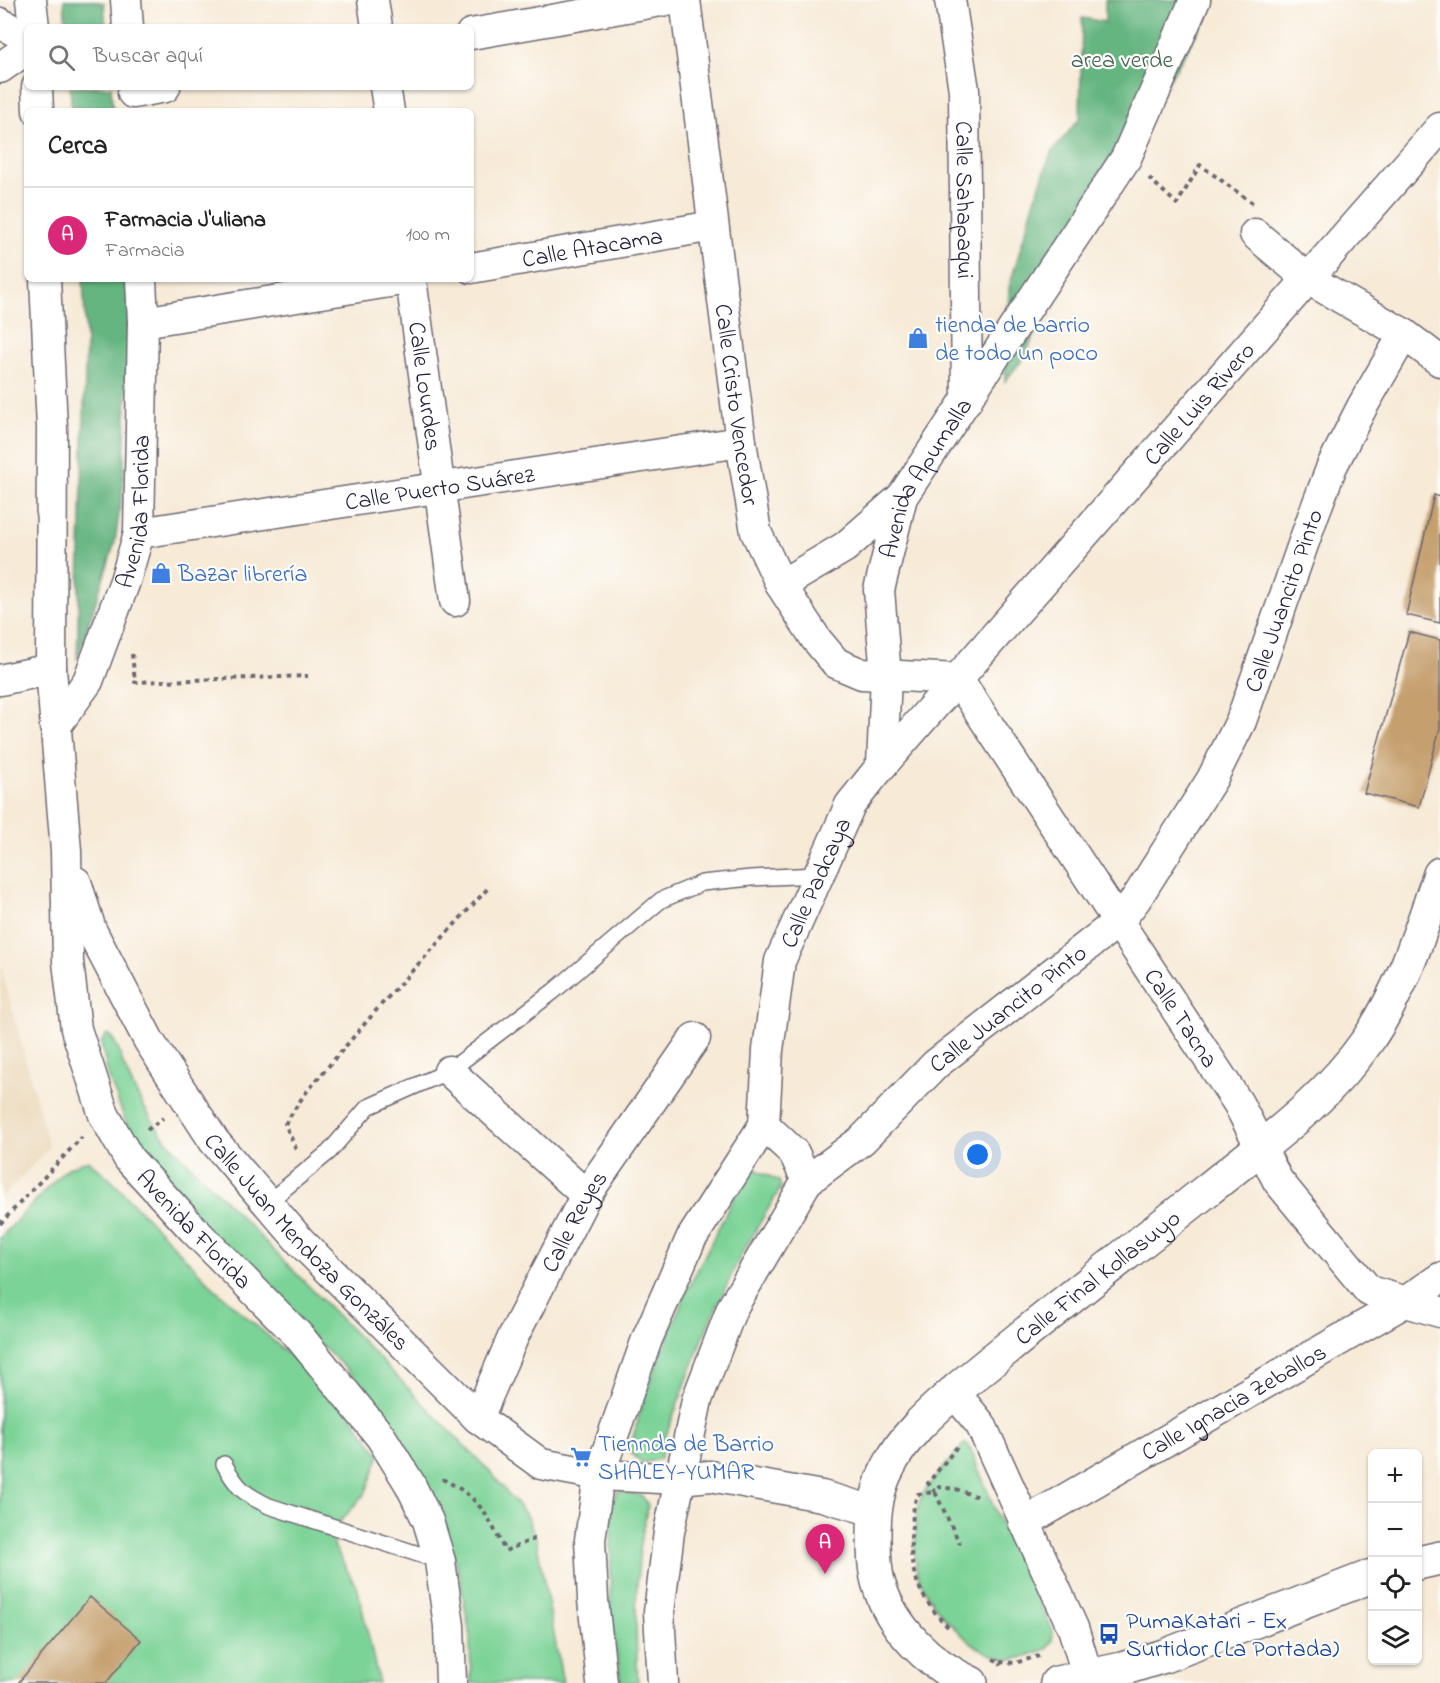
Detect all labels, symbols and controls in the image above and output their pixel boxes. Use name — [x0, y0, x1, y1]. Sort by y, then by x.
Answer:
search box — [24, 24, 474, 90]
icon: search — [45, 41, 78, 74]
text: Buscar aquí — [93, 41, 203, 73]
park label: area verde — [1071, 44, 1174, 79]
street label: Calle Sahapaqui — [944, 121, 981, 279]
text: Cerca — [48, 128, 108, 166]
text: Farmacia J'uliana — [105, 205, 266, 237]
street label: Calle Atacama — [520, 220, 666, 279]
text: A — [61, 221, 74, 250]
text: 100 m — [406, 221, 450, 250]
text: Farmacia — [105, 237, 185, 266]
street label: Calle Cristo Vencedor — [704, 302, 766, 509]
place label: tienda de barrio de todo un poco — [935, 309, 1098, 372]
street label: Calle Lourdes — [397, 320, 449, 453]
shop icon: tienda de barrio de todo un poco — [906, 326, 930, 350]
street label: Calle Luis Rivero — [1137, 335, 1265, 475]
street label: Avenida Apumalla — [872, 392, 983, 562]
street label: Avenida Florida — [109, 435, 161, 593]
street label: Calle Puerto Suárez — [343, 458, 538, 522]
street label: Calle Juancito Pinto — [1237, 505, 1334, 698]
place label: Bazar librería — [177, 558, 308, 593]
shop icon: Bazar librería — [149, 561, 173, 585]
street label: Calle Padcaya — [773, 813, 862, 954]
street label: Calle Juancito Pinto — [923, 937, 1095, 1083]
street label: Calle Tacna — [1134, 962, 1225, 1076]
street label: Calle Juan Mendoza Gonzáles — [194, 1127, 416, 1360]
your location — [963, 1140, 992, 1169]
street label: Avenida Florida — [127, 1162, 259, 1299]
street label: Calle Reyes — [534, 1164, 618, 1279]
street label: Calle Final Kollasuyo — [1008, 1202, 1189, 1355]
street label: Calle Ignacia Zeballos — [1135, 1336, 1334, 1471]
place label: Tiennda de Barrio SHALEY-YUMAR — [598, 1428, 774, 1491]
supermarket icon: Tiennda de Barrio SHALEY-YUMAR — [569, 1445, 593, 1469]
map controls — [1368, 1449, 1422, 1665]
button: + — [1368, 1449, 1422, 1503]
button: − — [1368, 1503, 1422, 1557]
pin: A — [806, 1524, 844, 1574]
button: locate — [1368, 1557, 1422, 1611]
place label: PumaKatari - Ex Surtidor (La Portada) — [1126, 1605, 1339, 1668]
button: layers — [1368, 1611, 1422, 1665]
bus stop icon: PumaKatari - Ex Surtidor (La Portada) — [1097, 1622, 1121, 1646]

